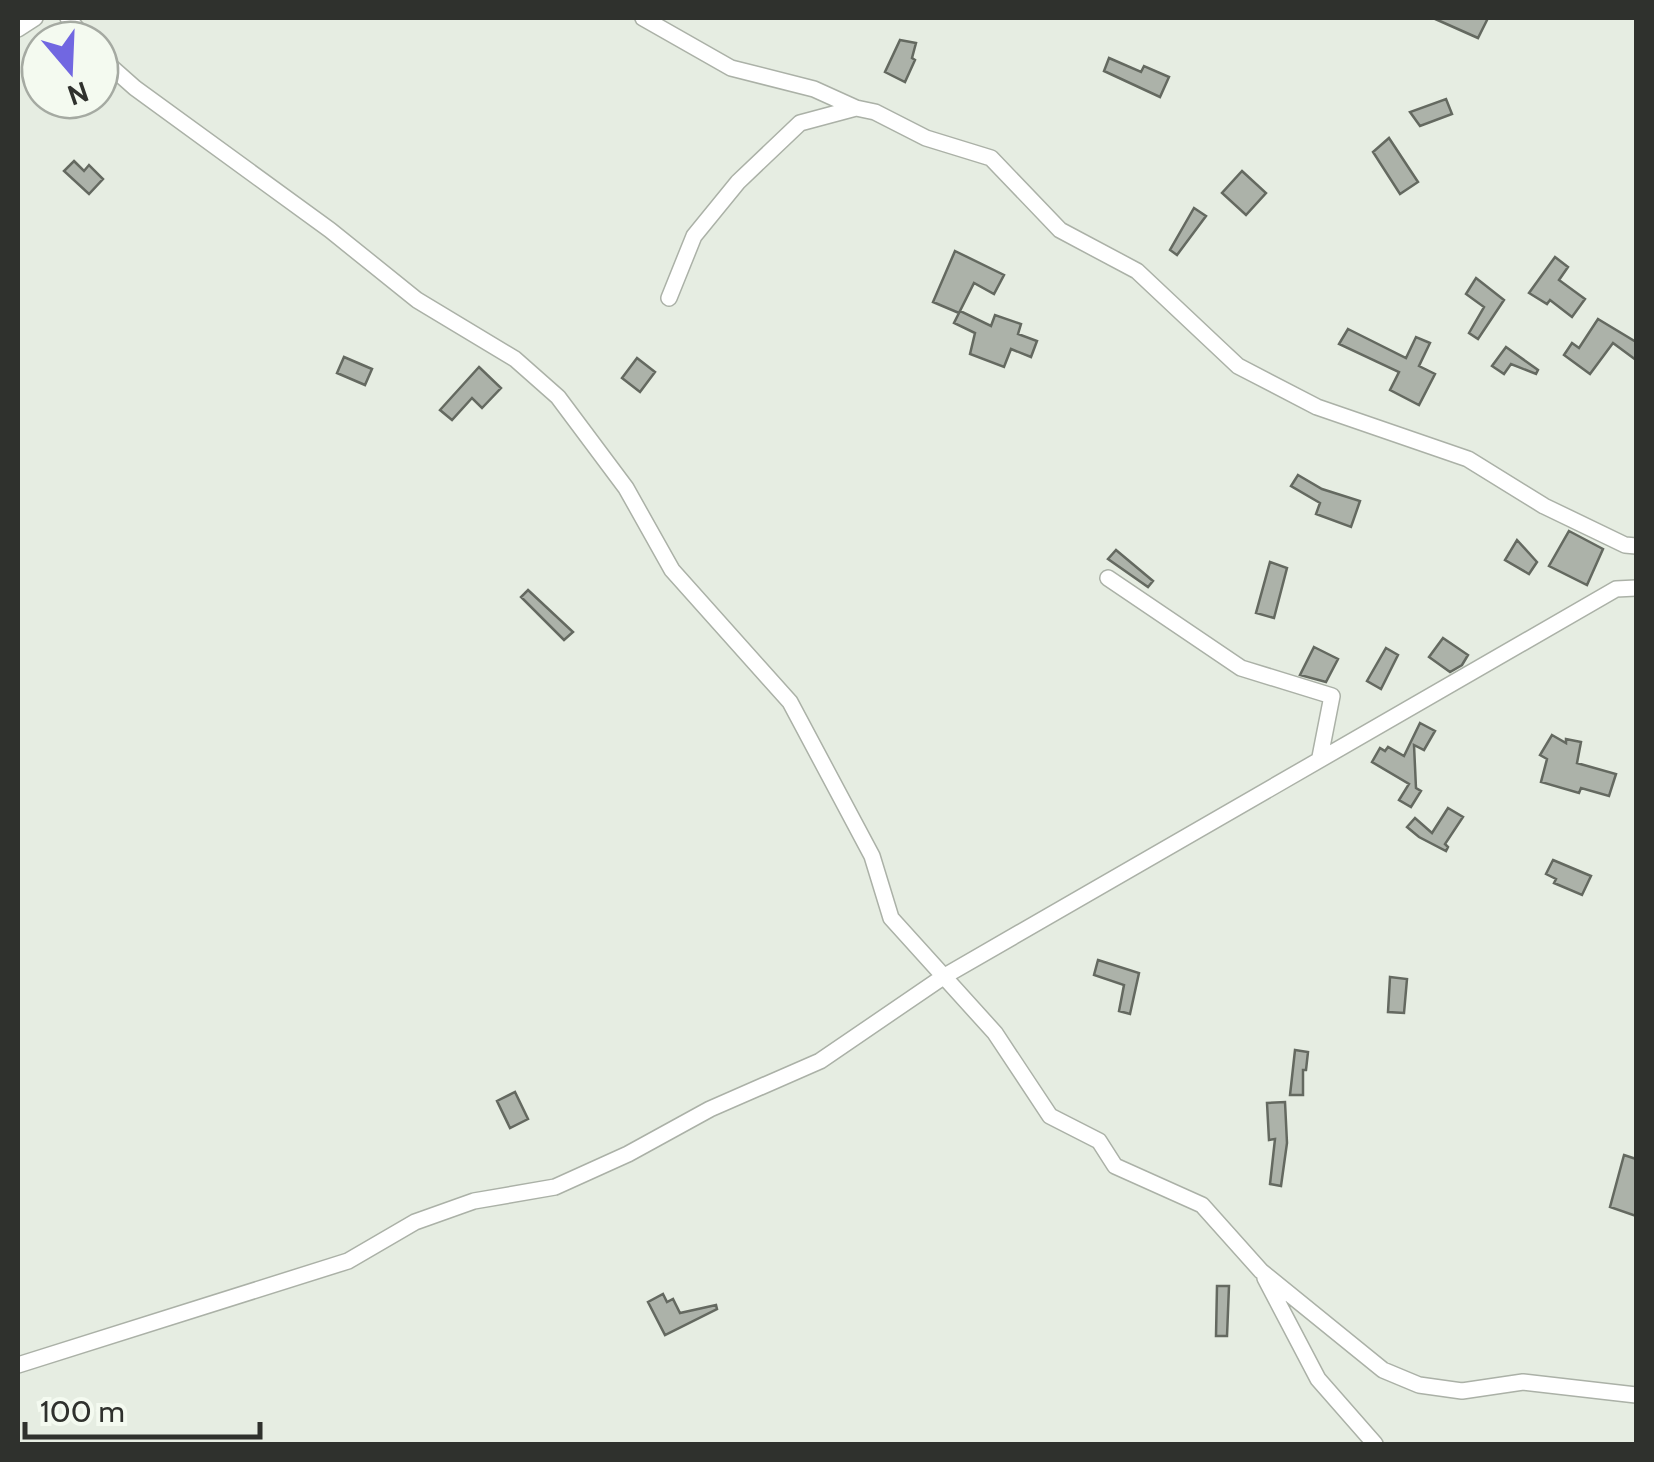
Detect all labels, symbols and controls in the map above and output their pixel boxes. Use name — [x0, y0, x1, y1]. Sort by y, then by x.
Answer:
north arrow — [20, 20, 120, 120]
text: N — [63, 74, 93, 113]
scale bar — [25, 1377, 260, 1439]
text: 100 m — [40, 1393, 125, 1430]

